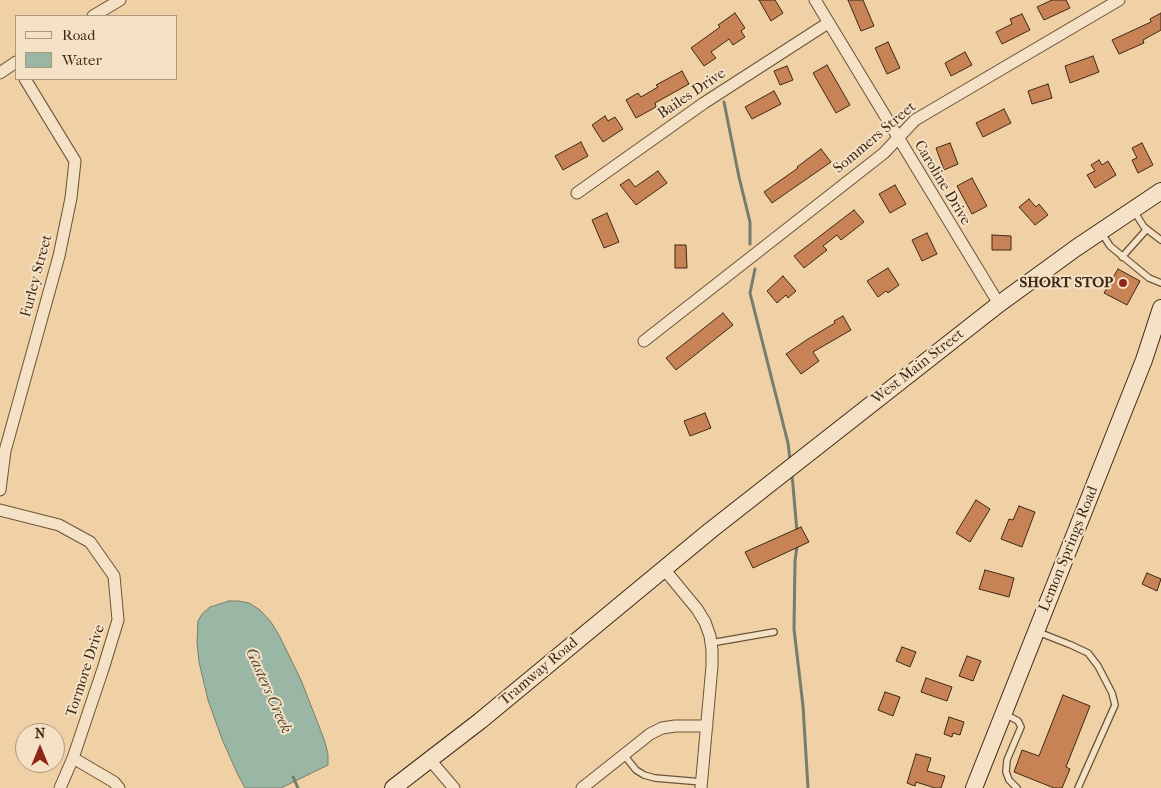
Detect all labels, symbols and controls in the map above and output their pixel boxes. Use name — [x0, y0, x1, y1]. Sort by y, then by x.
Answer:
legend — [15, 15, 178, 80]
text: Road — [62, 26, 95, 44]
text: Water — [62, 51, 102, 69]
street label: Bailes Drive — [655, 65, 729, 123]
street label: Sommers Street — [830, 98, 920, 178]
street label: Caroline Drive — [910, 138, 974, 228]
street label: Furley Street — [17, 233, 57, 319]
place label: SHORT STOP — [1019, 274, 1113, 292]
marker: SHORT STOP — [1117, 277, 1129, 289]
street label: West Main Street — [868, 325, 968, 409]
street label: Lemon Springs Road — [1036, 484, 1102, 614]
street label: Tormore Drive — [63, 623, 109, 719]
street label: Tramway Road — [496, 634, 582, 710]
water label: Gasters Creek — [241, 645, 295, 737]
north arrow — [15, 723, 65, 773]
text: N — [35, 725, 45, 742]

